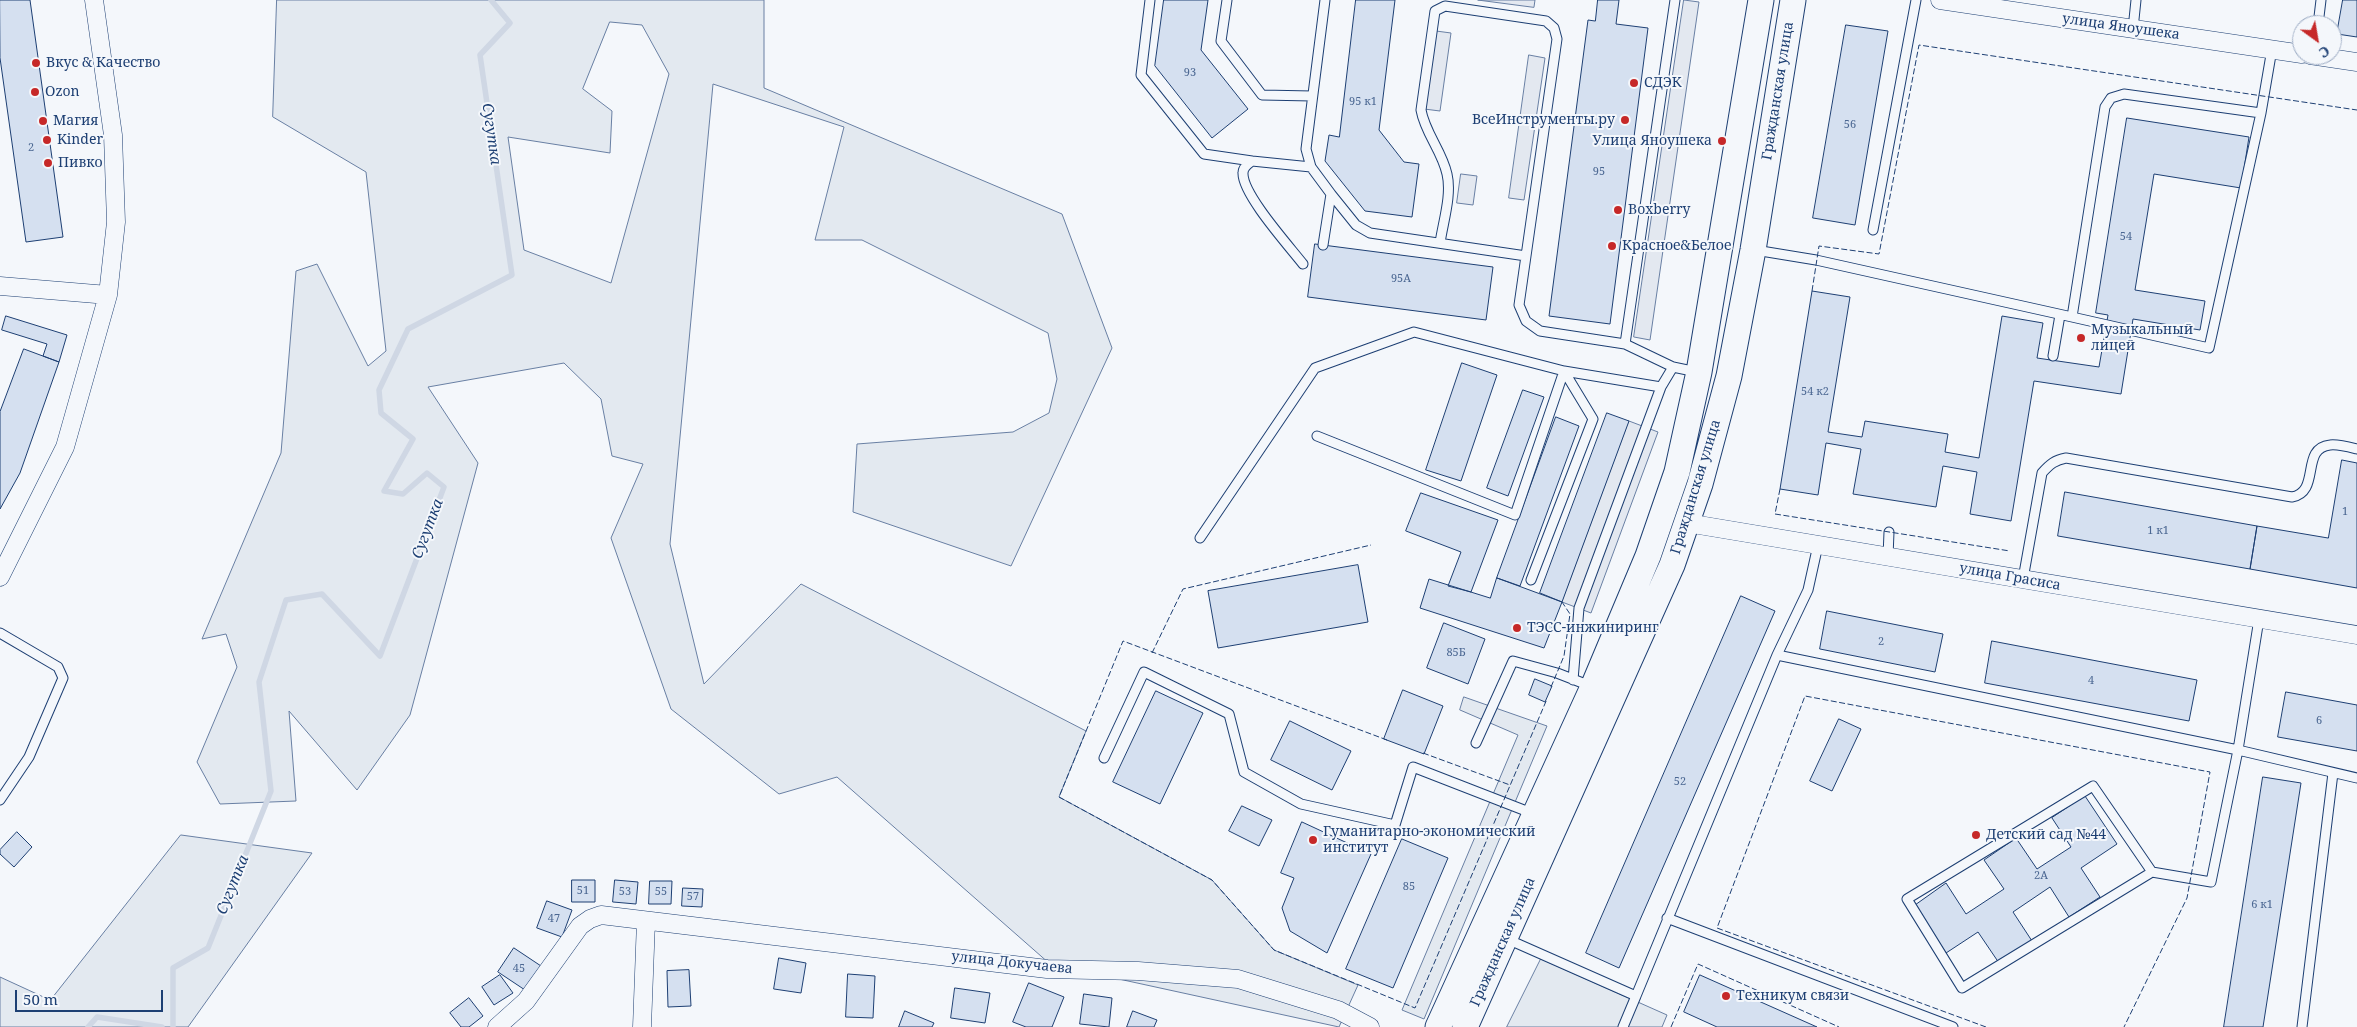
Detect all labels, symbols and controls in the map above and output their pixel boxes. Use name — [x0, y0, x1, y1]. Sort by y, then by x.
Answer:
street label: улица Яноушека — [2061, 10, 2181, 44]
north arrow — [2292, 15, 2342, 65]
street label: Гражданская улица — [1759, 21, 1797, 161]
text: С — [2316, 42, 2334, 63]
place label: Вкус & Качество — [46, 55, 160, 71]
marker: Вкус & Качество — [30, 57, 42, 69]
house number: 93 — [1184, 66, 1196, 80]
place label: СДЭК — [1644, 75, 1682, 91]
marker: СДЭК — [1628, 77, 1640, 89]
place label: Ozon — [45, 84, 80, 100]
marker: Ozon — [29, 86, 41, 98]
house number: 95 к1 — [1349, 95, 1377, 109]
water label: Сугутка — [478, 102, 504, 166]
place label: ВсеИнструменты.ру — [1472, 112, 1615, 128]
place label: Магия — [53, 113, 98, 129]
marker: ВсеИнструменты.ру — [1619, 114, 1631, 126]
marker: Магия — [37, 115, 49, 127]
house number: 56 — [1844, 118, 1856, 132]
place label: Kinder — [57, 132, 103, 148]
place label: Улица Яноушека — [1592, 133, 1712, 149]
marker: Kinder — [41, 134, 53, 146]
marker: Улица Яноушека — [1716, 135, 1728, 147]
house number: 2 — [28, 141, 34, 155]
place label: Пивко — [58, 155, 103, 171]
marker: Пивко — [42, 157, 54, 169]
house number: 95 — [1593, 165, 1605, 179]
place label: Boxberry — [1628, 202, 1691, 218]
marker: Boxberry — [1612, 204, 1624, 216]
house number: 54 — [2120, 230, 2132, 244]
place label: Красное&Белое — [1622, 238, 1731, 254]
marker: Красное&Белое — [1606, 240, 1618, 252]
house number: 95А — [1391, 272, 1411, 286]
place label: Музыкальный лицей — [2091, 322, 2193, 354]
marker: Музыкальный лицей — [2075, 332, 2087, 344]
house number: 54 к2 — [1801, 385, 1829, 399]
street label: Гражданская улица — [1668, 418, 1724, 556]
water label: Сугутка — [408, 497, 448, 561]
house number: 1 — [2342, 505, 2348, 519]
house number: 1 к1 — [2147, 524, 2169, 538]
street label: улица Грасиса — [1958, 560, 2062, 594]
place label: ТЭСС-инжиниринг — [1527, 620, 1659, 636]
marker: ТЭСС-инжиниринг — [1511, 622, 1523, 634]
house number: 2 — [1878, 635, 1884, 649]
house number: 85Б — [1446, 646, 1466, 660]
house number: 4 — [2088, 674, 2094, 688]
house number: 6 — [2316, 714, 2322, 728]
house number: 52 — [1674, 775, 1686, 789]
place label: Гуманитарно-экономический институт — [1323, 824, 1536, 856]
place label: Детский сад №44 — [1986, 827, 2106, 843]
marker: Детский сад №44 — [1970, 829, 1982, 841]
marker: Гуманитарно-экономический институт — [1307, 834, 1319, 846]
water label: Сугутка — [213, 853, 253, 917]
house number: 2А — [2034, 869, 2048, 883]
street label: Гражданская улица — [1467, 875, 1539, 1009]
house number: 85 — [1403, 880, 1415, 894]
house number: 51 — [577, 884, 589, 898]
house number: 53 — [619, 885, 631, 899]
house number: 55 — [655, 885, 667, 899]
house number: 57 — [687, 890, 699, 904]
house number: 6 к1 — [2251, 898, 2273, 912]
house number: 47 — [548, 912, 560, 926]
street label: улица Докучаева — [951, 948, 1073, 978]
house number: 45 — [513, 962, 525, 976]
scale bar — [18, 980, 165, 1012]
place label: Техникум связи — [1736, 988, 1849, 1004]
text: 50 m — [23, 989, 58, 1009]
marker: Техникум связи — [1720, 990, 1732, 1002]

